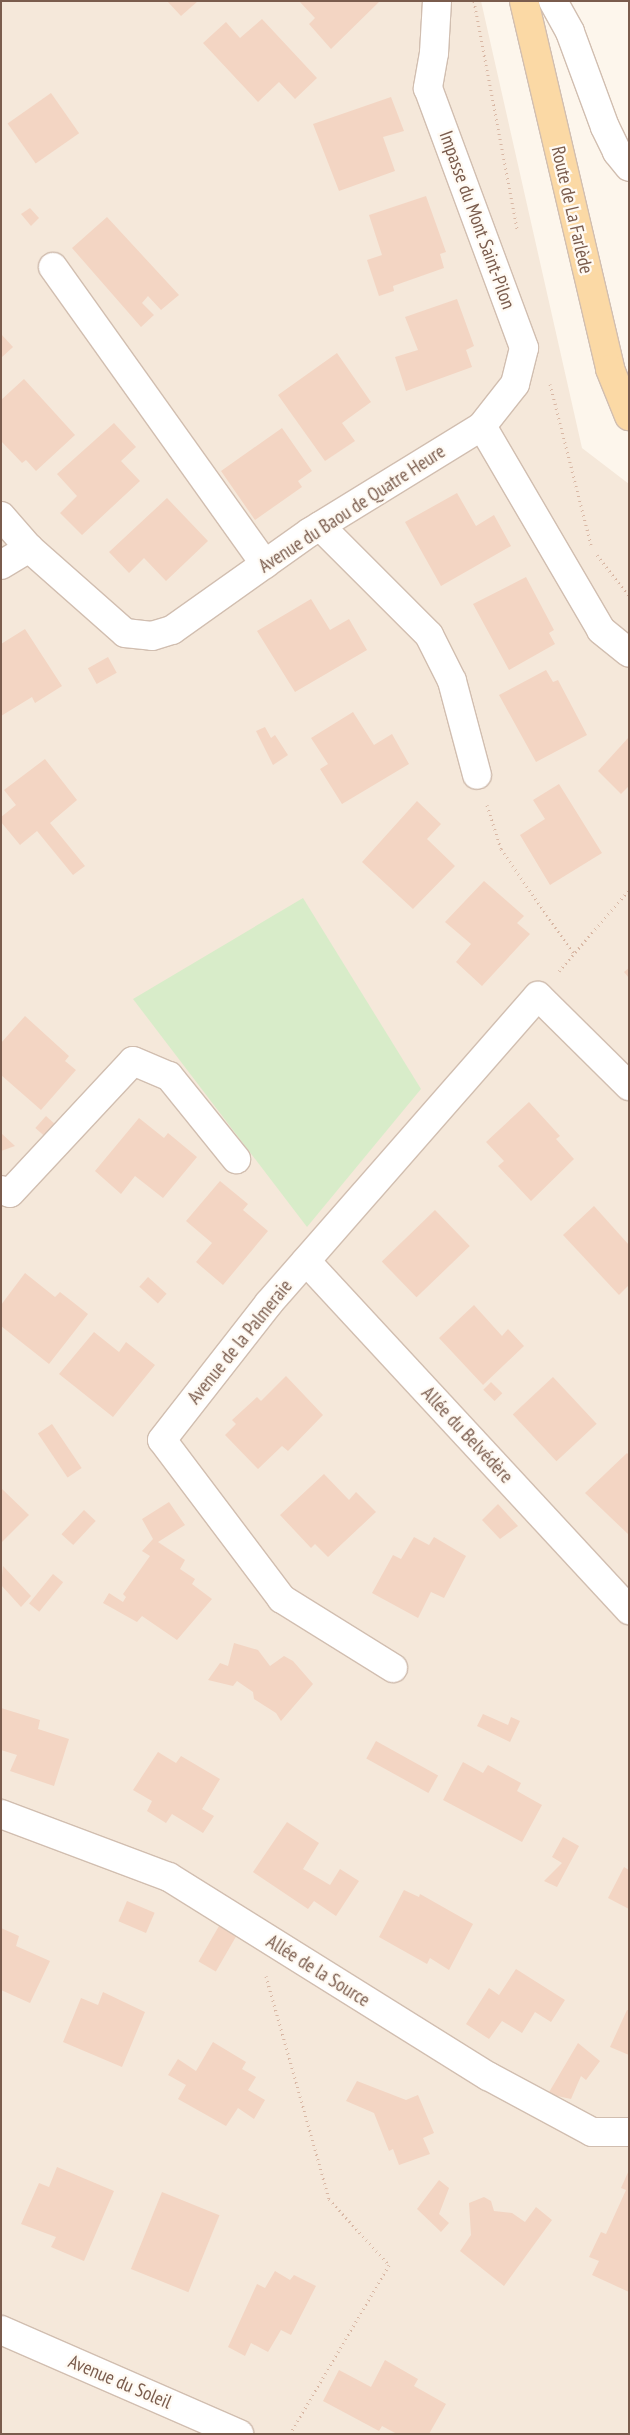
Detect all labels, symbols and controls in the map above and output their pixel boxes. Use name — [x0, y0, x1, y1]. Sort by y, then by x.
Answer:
street label: Impasse du Mont Saint-Pilon — [434, 128, 520, 312]
street label: Route de La Farlède — [546, 144, 598, 276]
street label: Avenue du Baou de Quatre Heure — [255, 440, 449, 578]
street label: Avenue de la Palmeraie — [183, 1275, 297, 1409]
street label: Allée du Belvédère — [417, 1382, 517, 1488]
street label: Allée de la Source — [262, 1930, 374, 2012]
street label: Avenue du Soleil — [65, 2350, 175, 2414]

